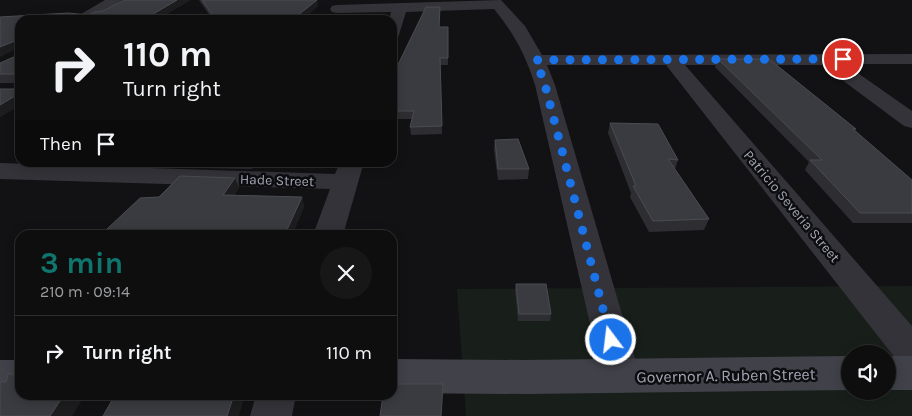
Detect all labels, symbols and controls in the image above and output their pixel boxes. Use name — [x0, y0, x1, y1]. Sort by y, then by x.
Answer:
text: 110 m — [123, 34, 212, 75]
icon: right — [40, 35, 105, 100]
pin — [822, 38, 864, 80]
icon: arrive — [829, 45, 857, 73]
text: Turn right — [123, 76, 221, 102]
icon: arrive — [92, 130, 120, 158]
text: Then — [40, 133, 82, 155]
street label: Patricio Severia Street — [740, 147, 843, 266]
street label: Hade Street — [240, 171, 314, 190]
text: 3 min — [40, 245, 123, 281]
button: close — [320, 247, 372, 299]
text: 210 m · 09:14 — [40, 282, 130, 301]
position arrow — [584, 313, 636, 365]
icon: right — [40, 339, 68, 367]
text: Turn right — [83, 342, 172, 364]
text: 110 m — [326, 342, 372, 364]
map controls — [841, 345, 896, 400]
button: sound — [841, 345, 896, 400]
street label: Governor A. Ruben Street — [636, 364, 816, 387]

